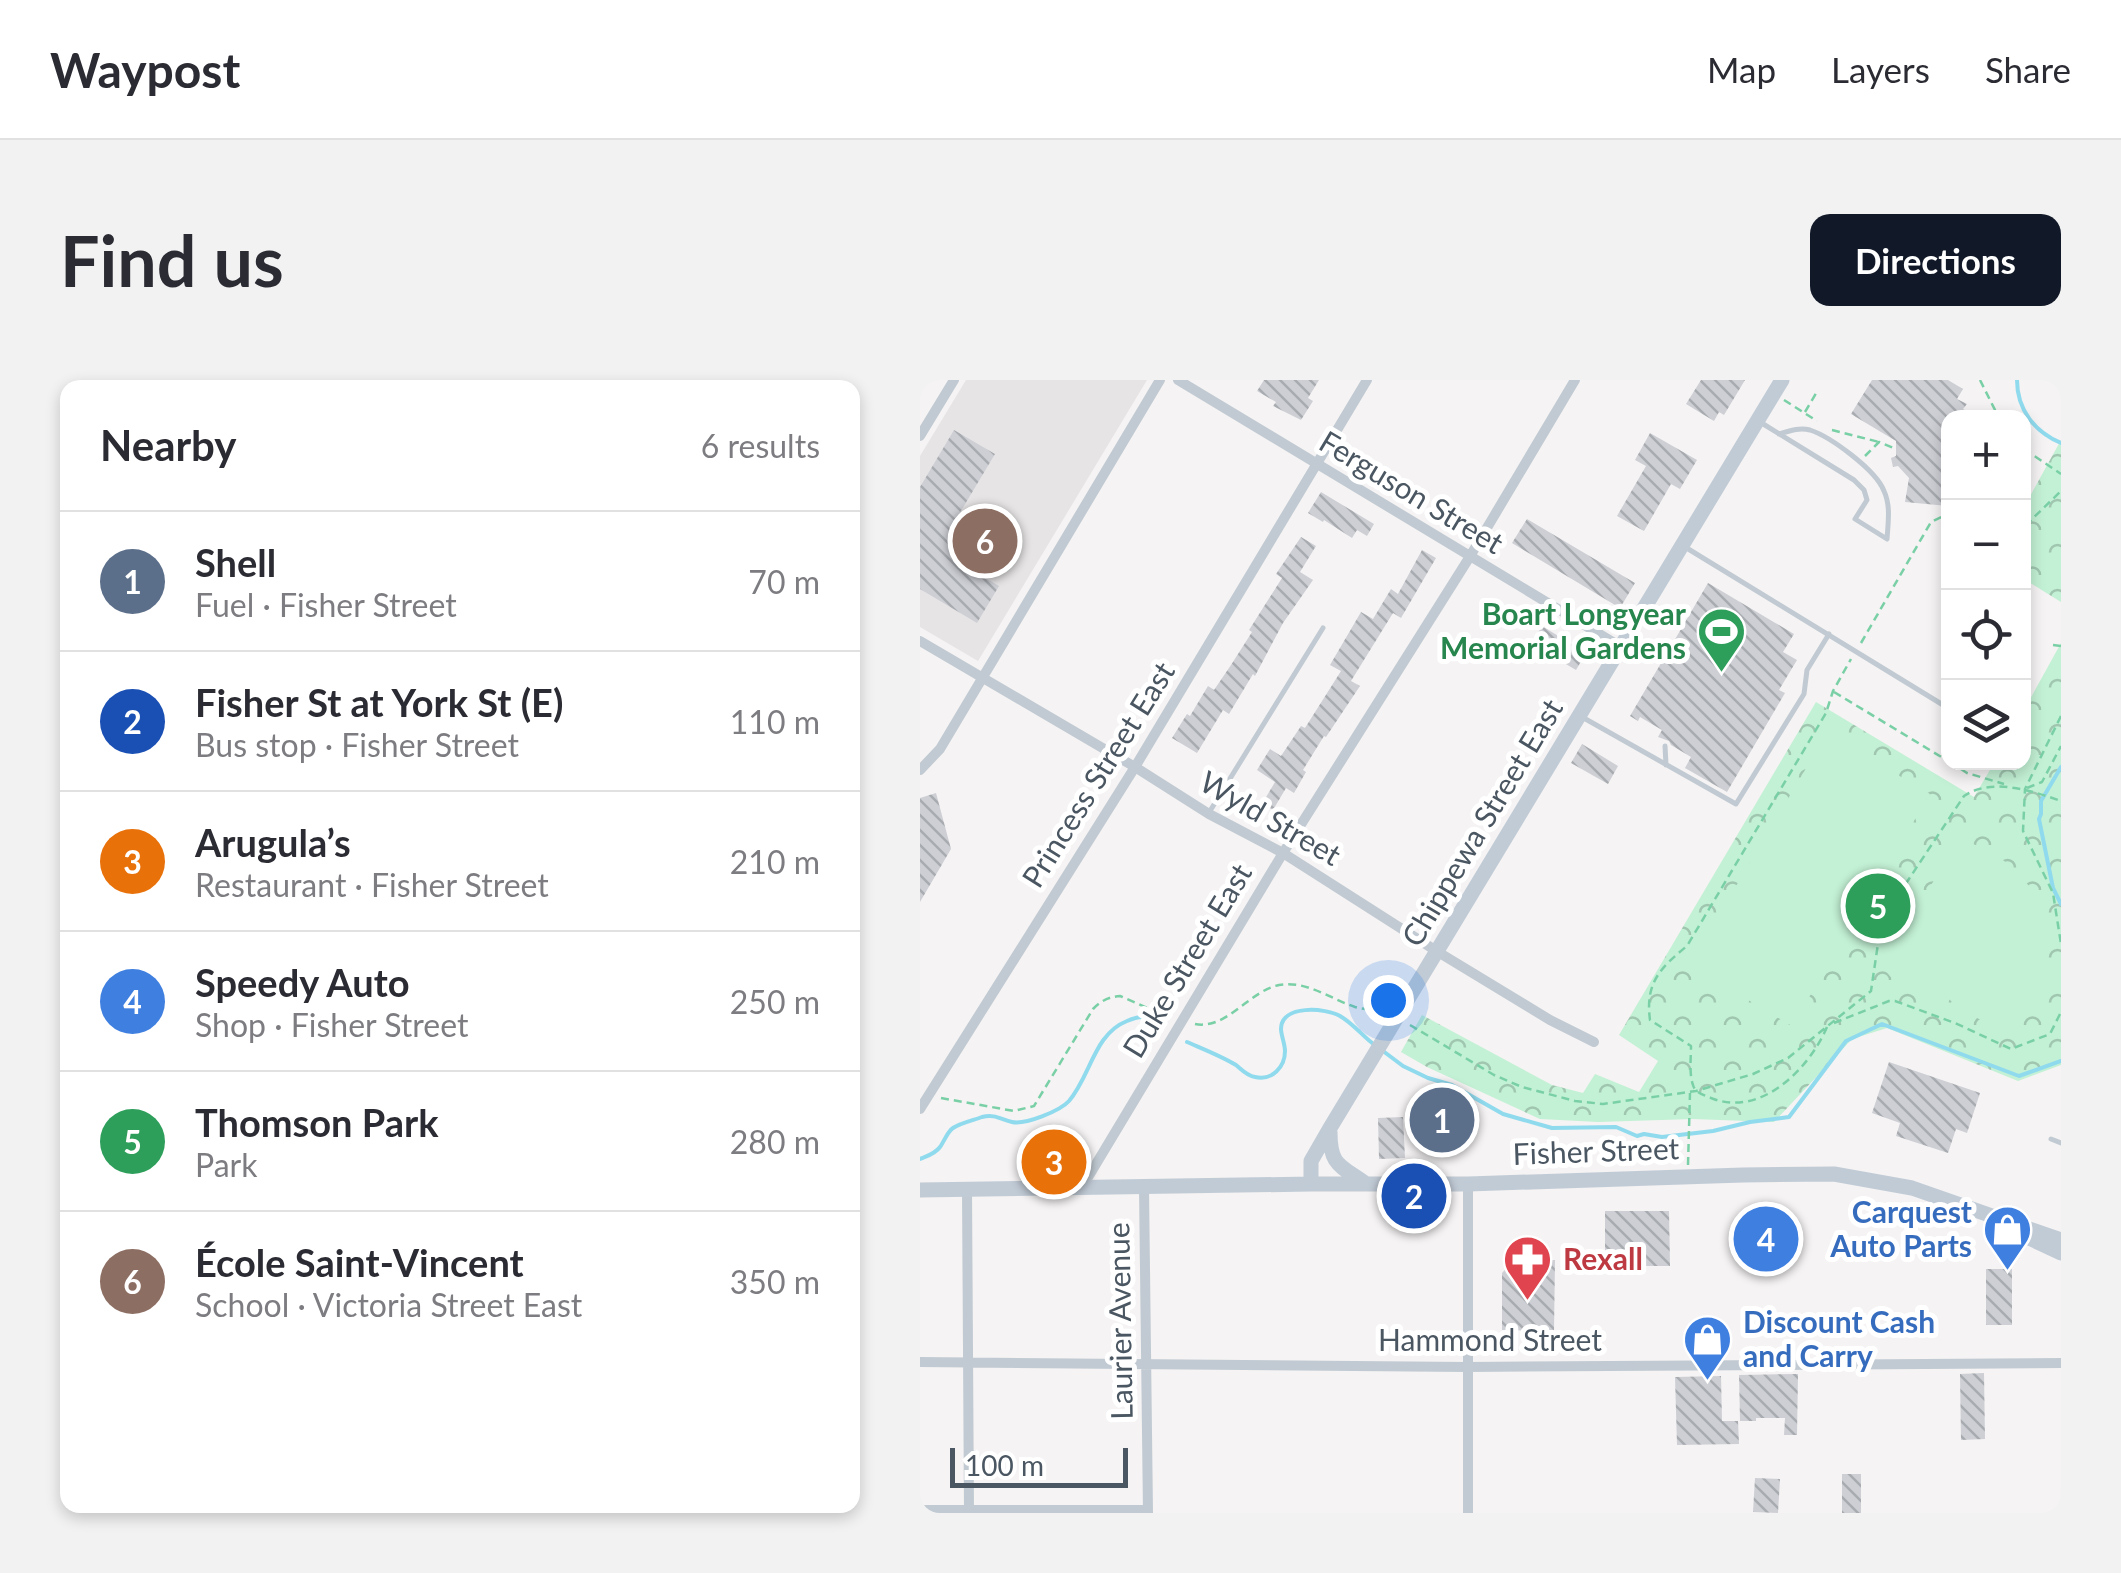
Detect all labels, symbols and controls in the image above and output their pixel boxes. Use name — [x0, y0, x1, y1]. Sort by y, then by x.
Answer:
text: Waypost — [50, 41, 240, 98]
text: Map — [1707, 48, 1776, 90]
text: Layers — [1831, 48, 1930, 90]
text: Share — [1985, 48, 2071, 90]
button: Directions — [1810, 214, 2061, 306]
text: Find us — [60, 218, 284, 302]
map controls — [1941, 410, 2031, 770]
button: + — [1941, 410, 2031, 500]
text: Nearby — [100, 420, 237, 470]
street label: Ferguson Street — [1314, 422, 1511, 560]
text: 6 results — [701, 426, 820, 465]
button: − — [1941, 500, 2031, 590]
pin: 6 — [952, 504, 1018, 578]
text: Shell — [195, 539, 276, 585]
text: 1 — [123, 562, 142, 601]
text: 70 m — [748, 562, 820, 601]
text: Fuel · Fisher Street — [195, 585, 457, 624]
button: locate — [1941, 590, 2031, 680]
place label: Boart Longyear Memorial Gardens — [1440, 595, 1687, 665]
sports icon: Boart Longyear Memorial Gardens — [1695, 606, 1747, 674]
street label: Princess Street East — [1014, 655, 1181, 893]
text: Fisher St at York St (E) — [195, 679, 563, 725]
button: layers — [1941, 680, 2031, 770]
street label: Chippewa Street East — [1393, 692, 1569, 952]
text: 2 — [123, 702, 142, 741]
text: 110 m — [730, 702, 820, 741]
text: Bus stop · Fisher Street — [195, 725, 519, 764]
street label: Wyld Street — [1194, 763, 1348, 872]
text: Arugula’s — [195, 819, 351, 865]
text: 3 — [123, 842, 142, 881]
text: 210 m — [730, 842, 820, 881]
street label: Duke Street East — [1114, 856, 1258, 1063]
text: Restaurant · Fisher Street — [195, 865, 549, 904]
pin: 5 — [1846, 868, 1910, 944]
text: Speedy Auto — [195, 959, 409, 1005]
your location — [1363, 975, 1414, 1026]
text: 4 — [123, 982, 142, 1021]
text: 250 m — [730, 982, 820, 1021]
text: Shop · Fisher Street — [195, 1005, 468, 1044]
pin: 1 — [1410, 1082, 1474, 1158]
text: Thomson Park — [195, 1099, 438, 1145]
text: 5 — [123, 1122, 142, 1161]
text: 280 m — [730, 1122, 820, 1161]
pin: 3 — [1022, 1124, 1086, 1200]
street label: Fisher Street — [1512, 1129, 1680, 1171]
text: Park — [195, 1145, 258, 1184]
pin: 2 — [1382, 1158, 1446, 1234]
place label: Carquest Auto Parts — [1829, 1193, 1972, 1263]
pin: 4 — [1734, 1202, 1798, 1276]
shop icon: Carquest Auto Parts — [1981, 1204, 2033, 1272]
street label: Laurier Avenue — [1099, 1222, 1139, 1420]
pharmacy icon: Rexall — [1502, 1234, 1554, 1302]
text: École Saint-Vincent — [195, 1239, 524, 1285]
place label: Rexall — [1563, 1240, 1643, 1276]
text: 6 — [123, 1262, 142, 1301]
text: 350 m — [730, 1262, 820, 1301]
text: School · Victoria Street East — [195, 1285, 582, 1324]
place label: Discount Cash and Carry — [1743, 1303, 1935, 1373]
shop icon: Discount Cash and Carry — [1682, 1314, 1734, 1382]
street label: Hammond Street — [1378, 1321, 1602, 1357]
scale bar — [950, 1443, 1128, 1488]
text: 100 m — [965, 1448, 1044, 1482]

